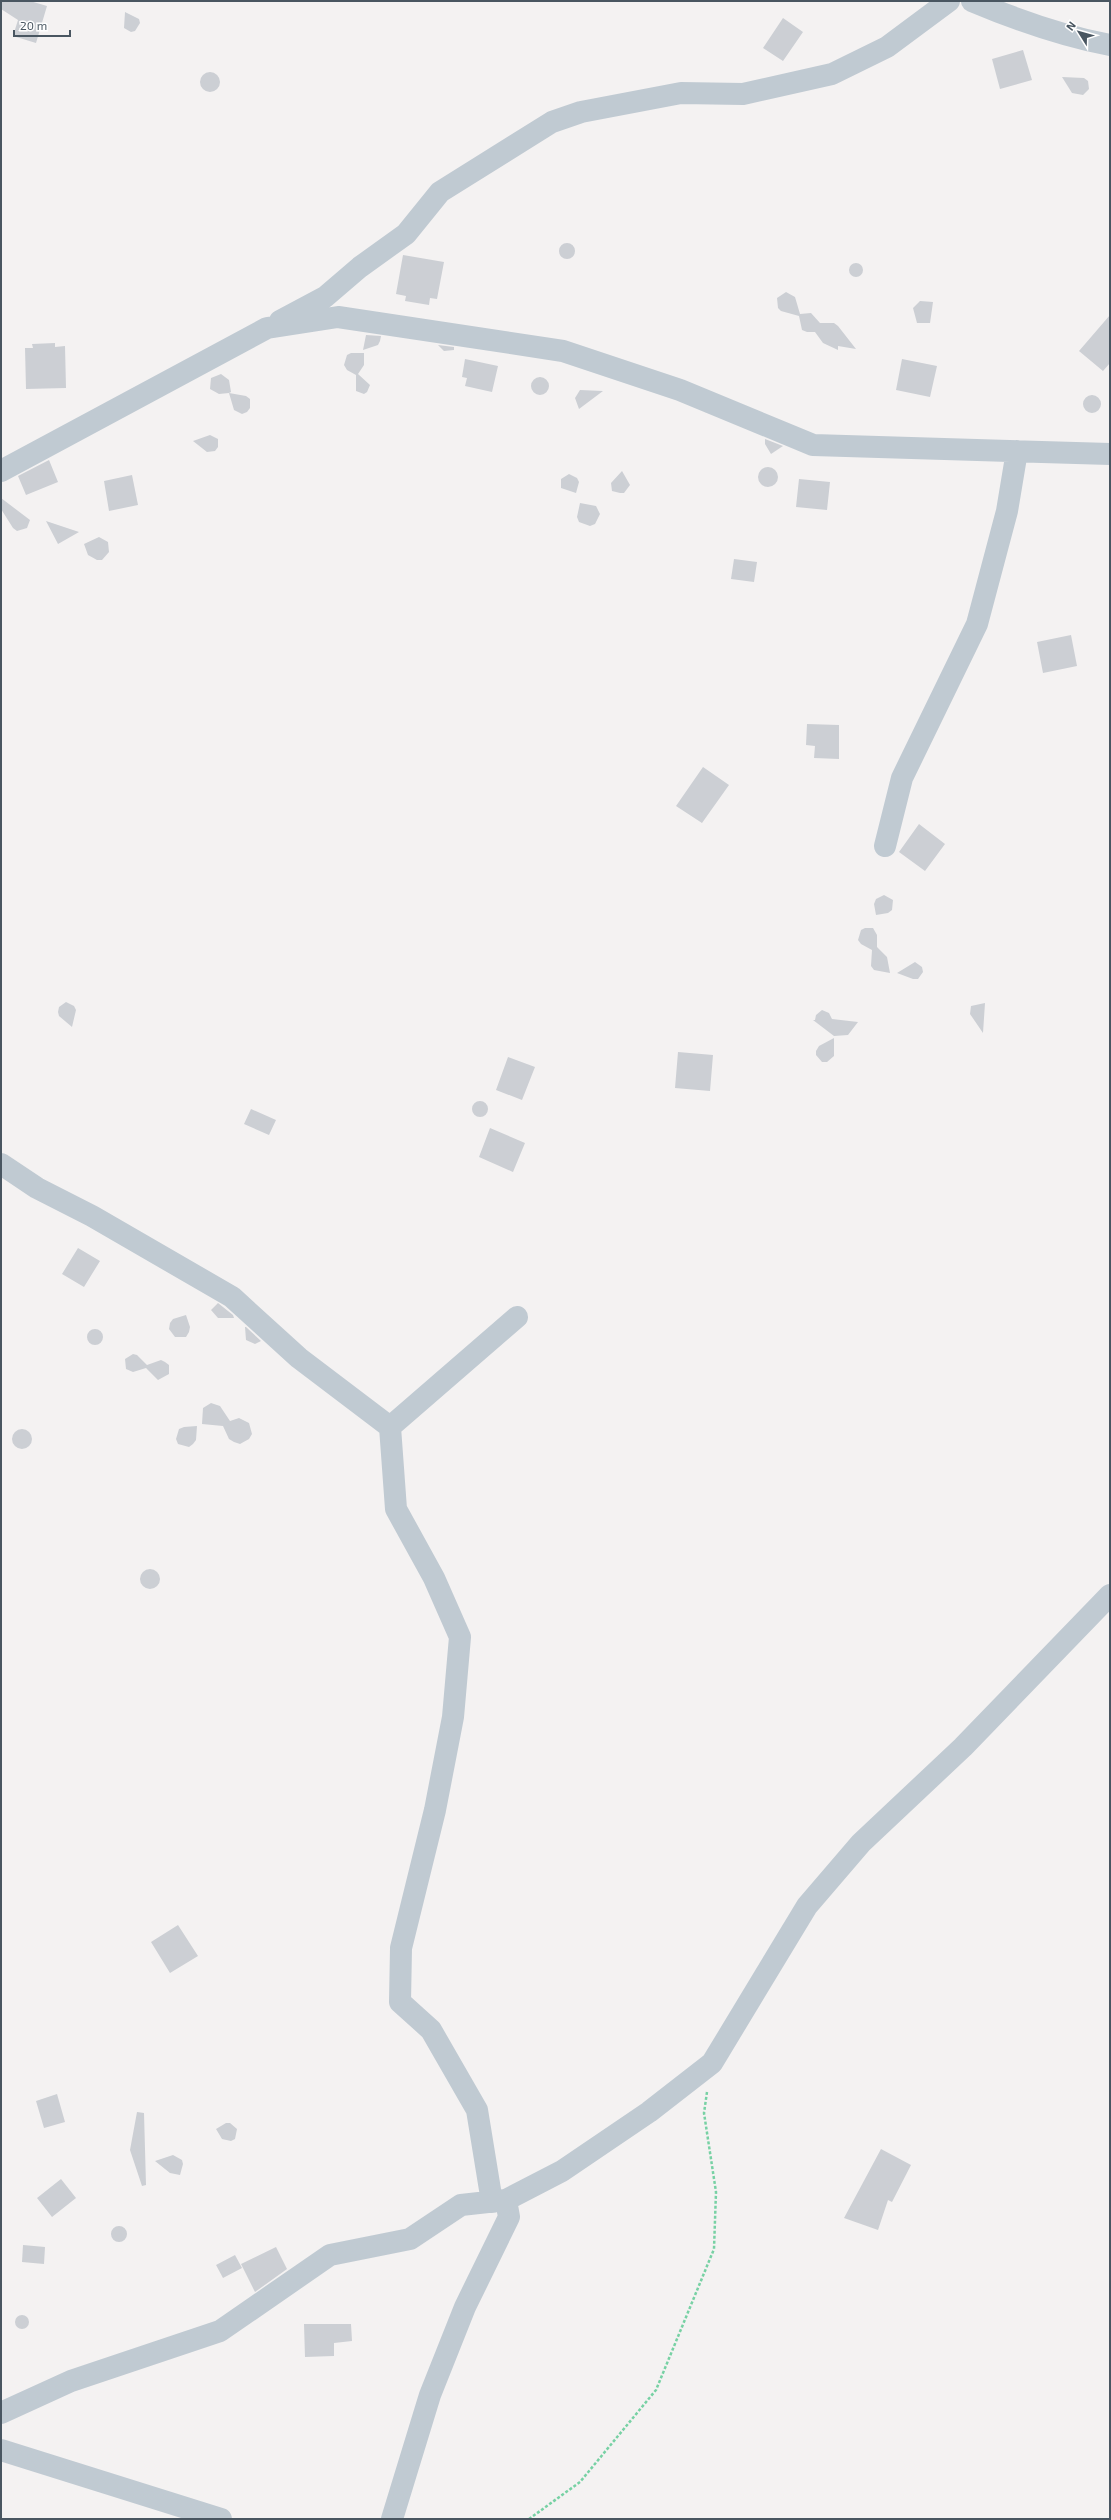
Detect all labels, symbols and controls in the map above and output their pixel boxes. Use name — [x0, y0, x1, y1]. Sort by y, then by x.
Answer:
scale bar — [14, 12, 70, 38]
north arrow — [1059, 12, 1099, 52]
text: 20 m — [20, 18, 47, 32]
text: N — [1063, 19, 1078, 33]

